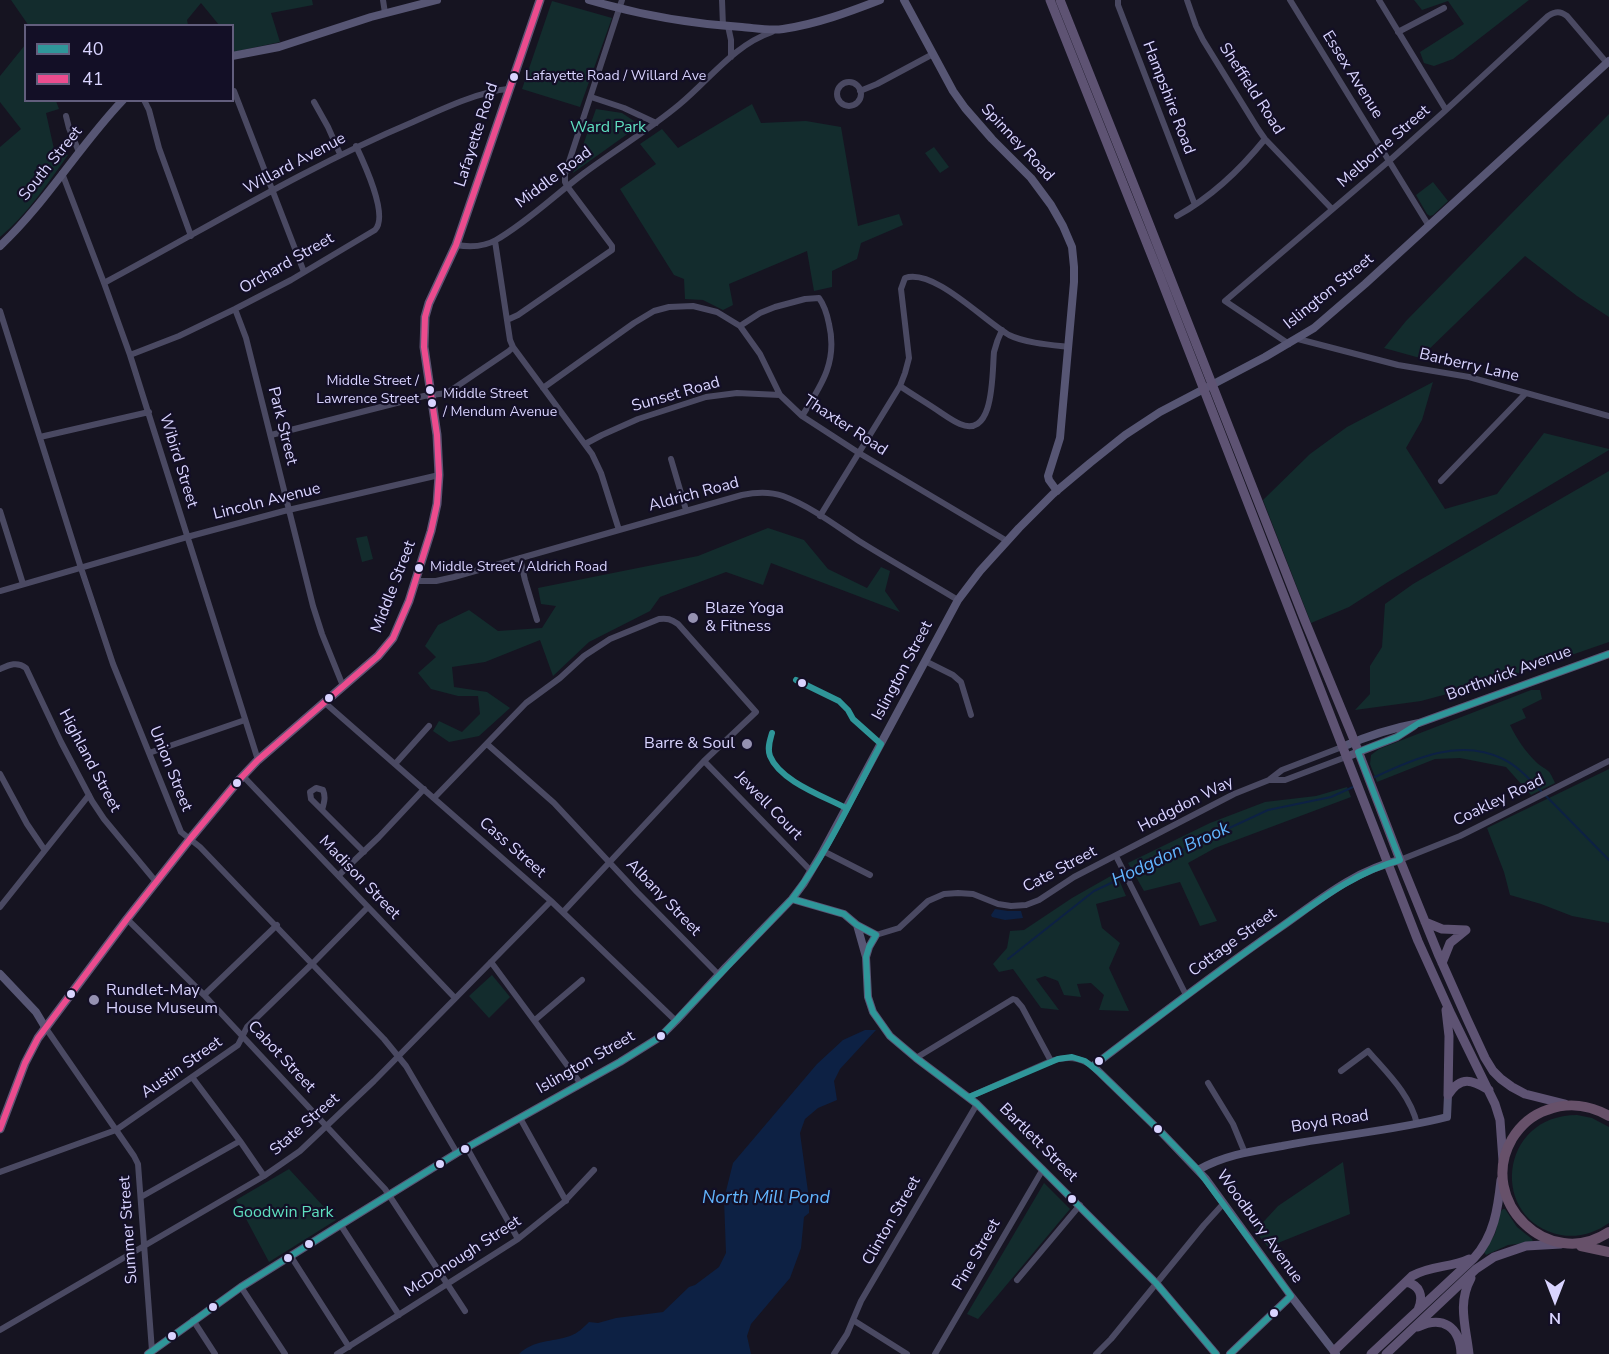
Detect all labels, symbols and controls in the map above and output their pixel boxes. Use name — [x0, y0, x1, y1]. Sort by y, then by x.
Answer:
legend — [24, 24, 234, 102]
street label: Essex Avenue — [1317, 28, 1387, 122]
text: 40 — [82, 37, 104, 61]
street label: Hampshire Road — [1138, 39, 1198, 157]
street label: Sheffield Road — [1214, 40, 1288, 138]
text: 41 — [82, 67, 104, 91]
place label: Lafayette Road / Willard Ave — [525, 69, 706, 85]
marker: Lafayette Road / Willard Ave — [508, 71, 520, 83]
street label: Lafayette Road — [451, 81, 503, 189]
street label: Spinney Road — [976, 100, 1058, 186]
street label: Melborne Street — [1334, 102, 1434, 192]
park label: Ward Park — [570, 118, 646, 138]
street label: South Street — [15, 123, 87, 205]
street label: Willard Avenue — [241, 129, 349, 199]
street label: Middle Road — [512, 143, 596, 213]
street label: Orchard Street — [236, 229, 338, 299]
street label: Islington Street — [1280, 250, 1378, 334]
street label: Barberry Lane — [1417, 345, 1521, 387]
street label: Sunset Road — [630, 373, 722, 417]
place label: Middle Street / Lawrence Street — [316, 374, 419, 406]
marker: Middle Street / Lawrence Street — [424, 384, 436, 396]
street label: Park Street — [263, 385, 301, 467]
place label: Middle Street / Mendum Avenue — [443, 387, 557, 419]
street label: Thaxter Road — [799, 392, 891, 460]
marker: Middle Street / Mendum Avenue — [426, 397, 438, 409]
street label: Wibird Street — [155, 412, 201, 510]
street label: Aldrich Road — [647, 474, 741, 516]
street label: Lincoln Avenue — [211, 479, 323, 525]
street label: Middle Street — [368, 538, 420, 636]
place label: Middle Street / Aldrich Road — [430, 560, 607, 576]
marker: Middle Street / Aldrich Road — [413, 562, 425, 574]
place label: Blaze Yoga & Fitness — [705, 599, 784, 637]
marker: Blaze Yoga & Fitness — [686, 611, 700, 625]
street label: Islington Street — [869, 618, 937, 724]
street label: Borthwick Avenue — [1444, 642, 1574, 706]
unlabelled marker — [796, 677, 808, 689]
unlabelled marker — [323, 692, 335, 704]
street label: Highland Street — [54, 706, 124, 816]
street label: Union Street — [144, 724, 196, 814]
place label: Barre & Soul — [644, 734, 735, 754]
marker: Barre & Soul — [740, 737, 754, 751]
street label: Jewell Court — [730, 767, 806, 845]
street label: Coakley Road — [1451, 771, 1547, 831]
street label: Hodgdon Way — [1135, 773, 1237, 837]
unlabelled marker — [231, 777, 243, 789]
street label: Cass Street — [475, 814, 549, 882]
water label: Hodgdon Brook — [1109, 818, 1233, 892]
street label: Madison Street — [314, 832, 404, 924]
street label: Cate Street — [1020, 843, 1100, 897]
street label: Albany Street — [622, 856, 704, 940]
street label: Cottage Street — [1185, 905, 1281, 981]
place label: Rundlet-May House Museum — [106, 981, 218, 1019]
unlabelled marker — [65, 988, 77, 1000]
marker: Rundlet-May House Museum — [87, 993, 101, 1007]
street label: Cabot Street — [243, 1017, 319, 1097]
street label: Islington Street — [534, 1027, 638, 1099]
unlabelled marker — [655, 1030, 667, 1042]
street label: Austin Street — [138, 1033, 226, 1103]
unlabelled marker — [1093, 1055, 1105, 1067]
street label: State Street — [266, 1090, 344, 1160]
street label: Bartlett Street — [995, 1100, 1081, 1186]
street label: Boyd Road — [1290, 1106, 1370, 1138]
unlabelled marker — [1152, 1123, 1164, 1135]
unlabelled marker — [459, 1143, 471, 1155]
unlabelled marker — [434, 1158, 446, 1170]
street label: Woodbury Avenue — [1212, 1167, 1306, 1287]
street label: Clinton Street — [859, 1173, 925, 1269]
street label: Summer Street — [116, 1175, 142, 1285]
water label: North Mill Pond — [702, 1188, 830, 1210]
unlabelled marker — [1066, 1193, 1078, 1205]
park label: Goodwin Park — [232, 1203, 334, 1223]
street label: McDonough Street — [401, 1212, 525, 1302]
street label: Pine Street — [949, 1216, 1005, 1294]
unlabelled marker — [303, 1238, 315, 1250]
unlabelled marker — [282, 1252, 294, 1264]
north arrow — [1525, 1270, 1585, 1330]
unlabelled marker — [207, 1301, 219, 1313]
unlabelled marker — [1268, 1307, 1280, 1319]
text: N — [1549, 1307, 1561, 1329]
unlabelled marker — [166, 1330, 178, 1342]

